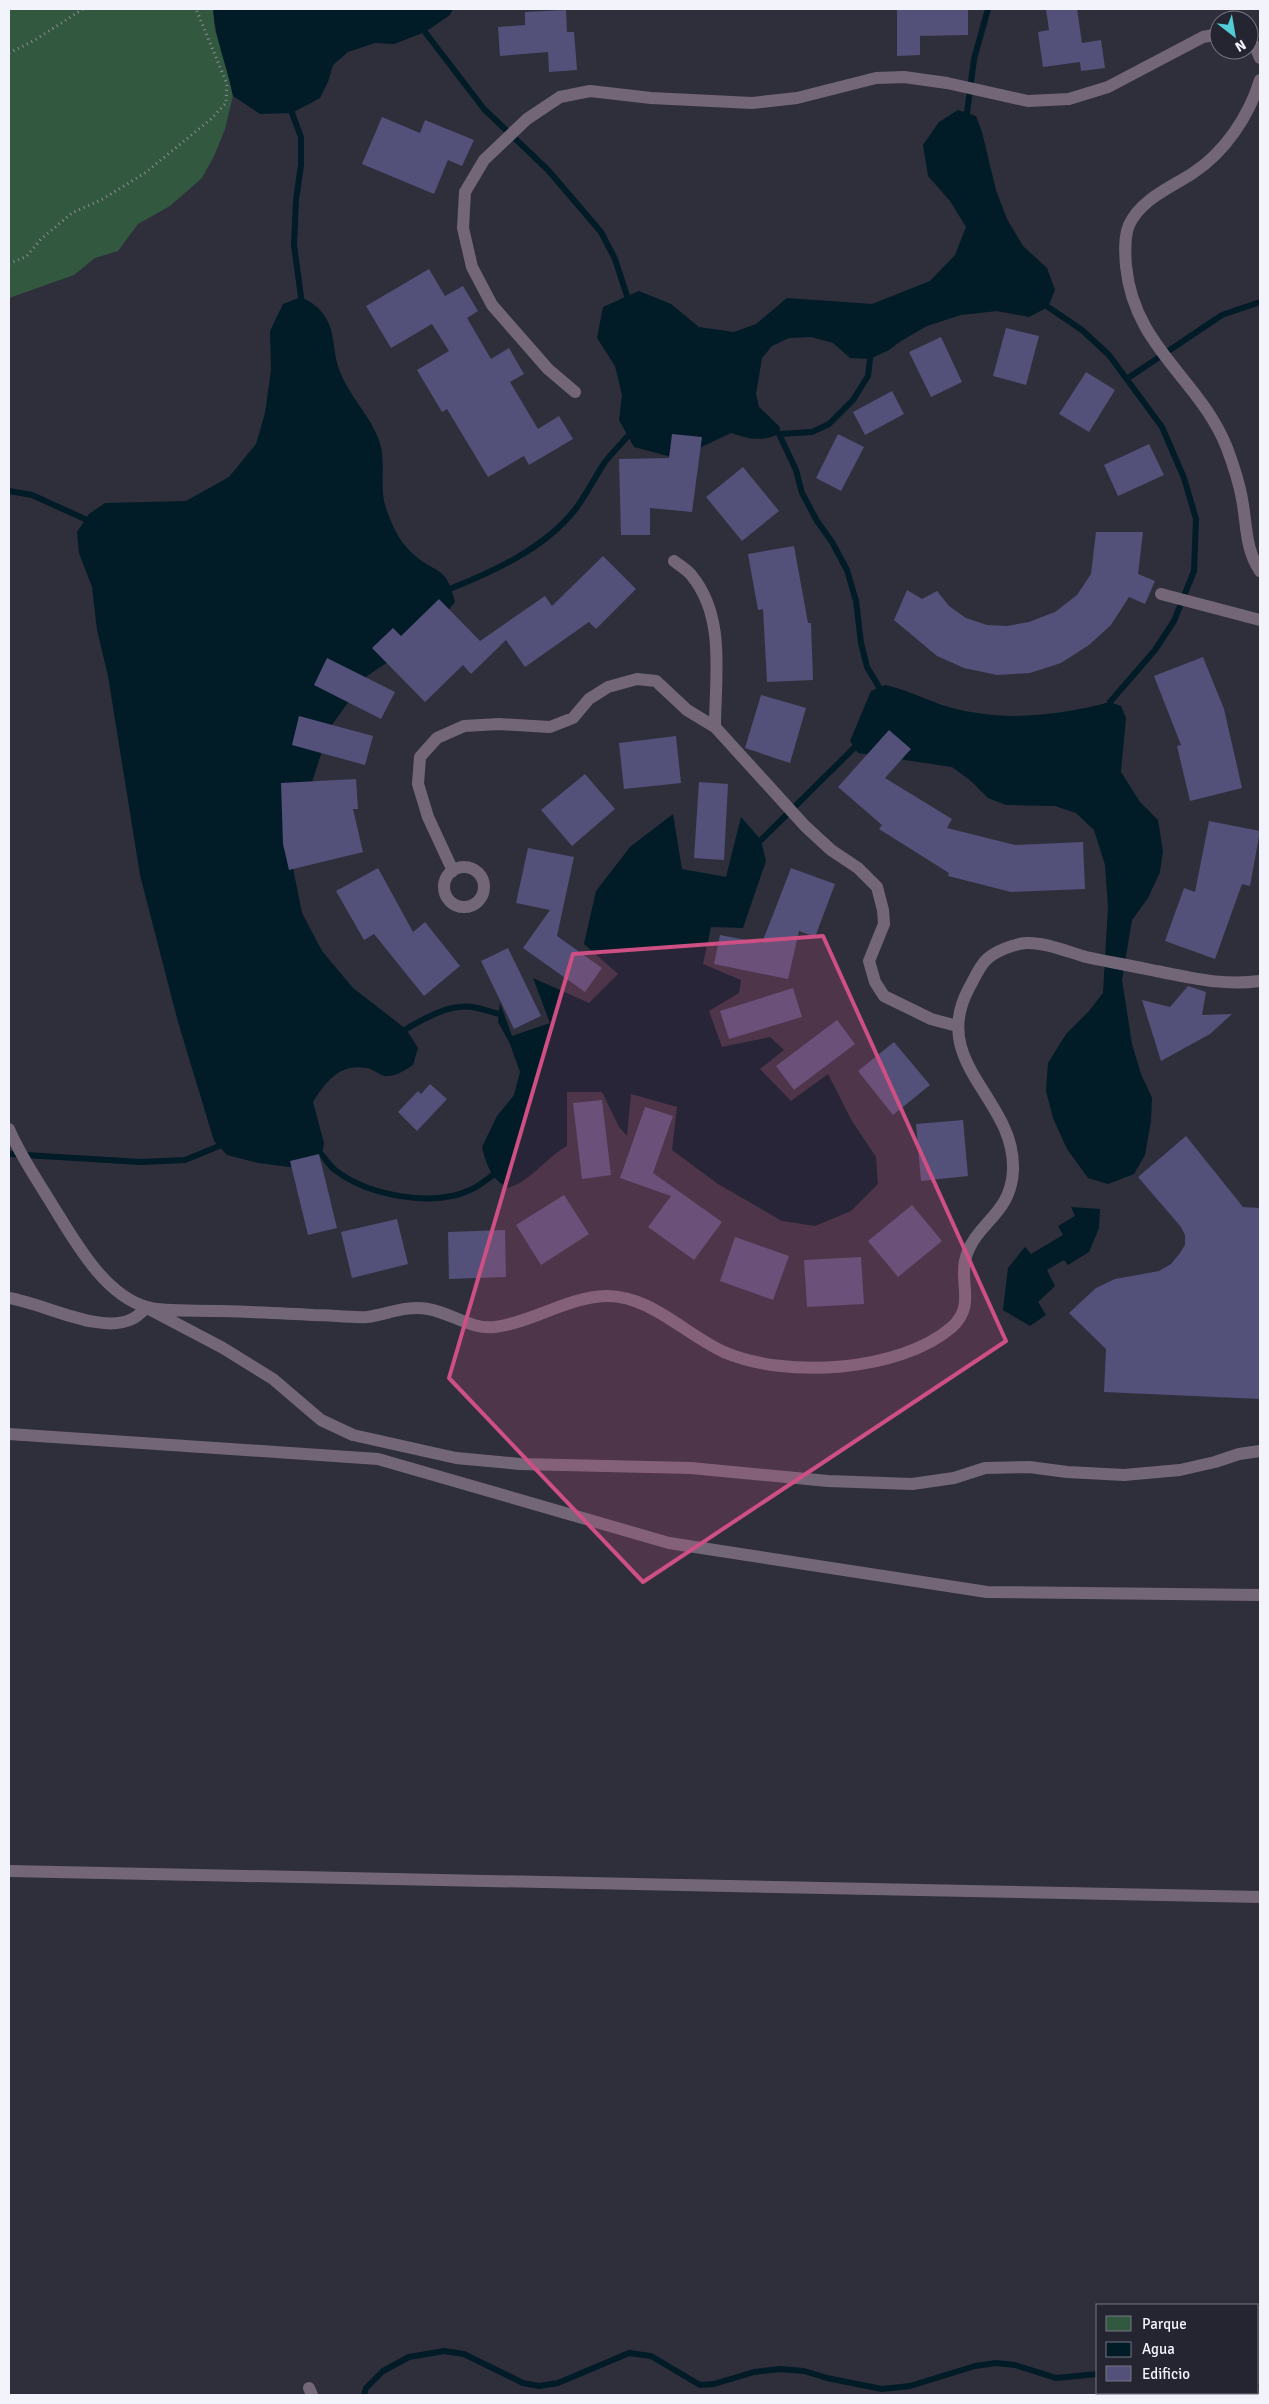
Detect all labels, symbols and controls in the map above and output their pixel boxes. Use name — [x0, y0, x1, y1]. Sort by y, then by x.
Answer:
north arrow — [1209, 10, 1259, 60]
text: N — [1232, 36, 1249, 56]
legend — [1096, 2304, 1259, 2394]
text: Parque — [1142, 2315, 1187, 2333]
text: Agua — [1142, 2340, 1175, 2358]
text: Edificio — [1142, 2365, 1190, 2383]

